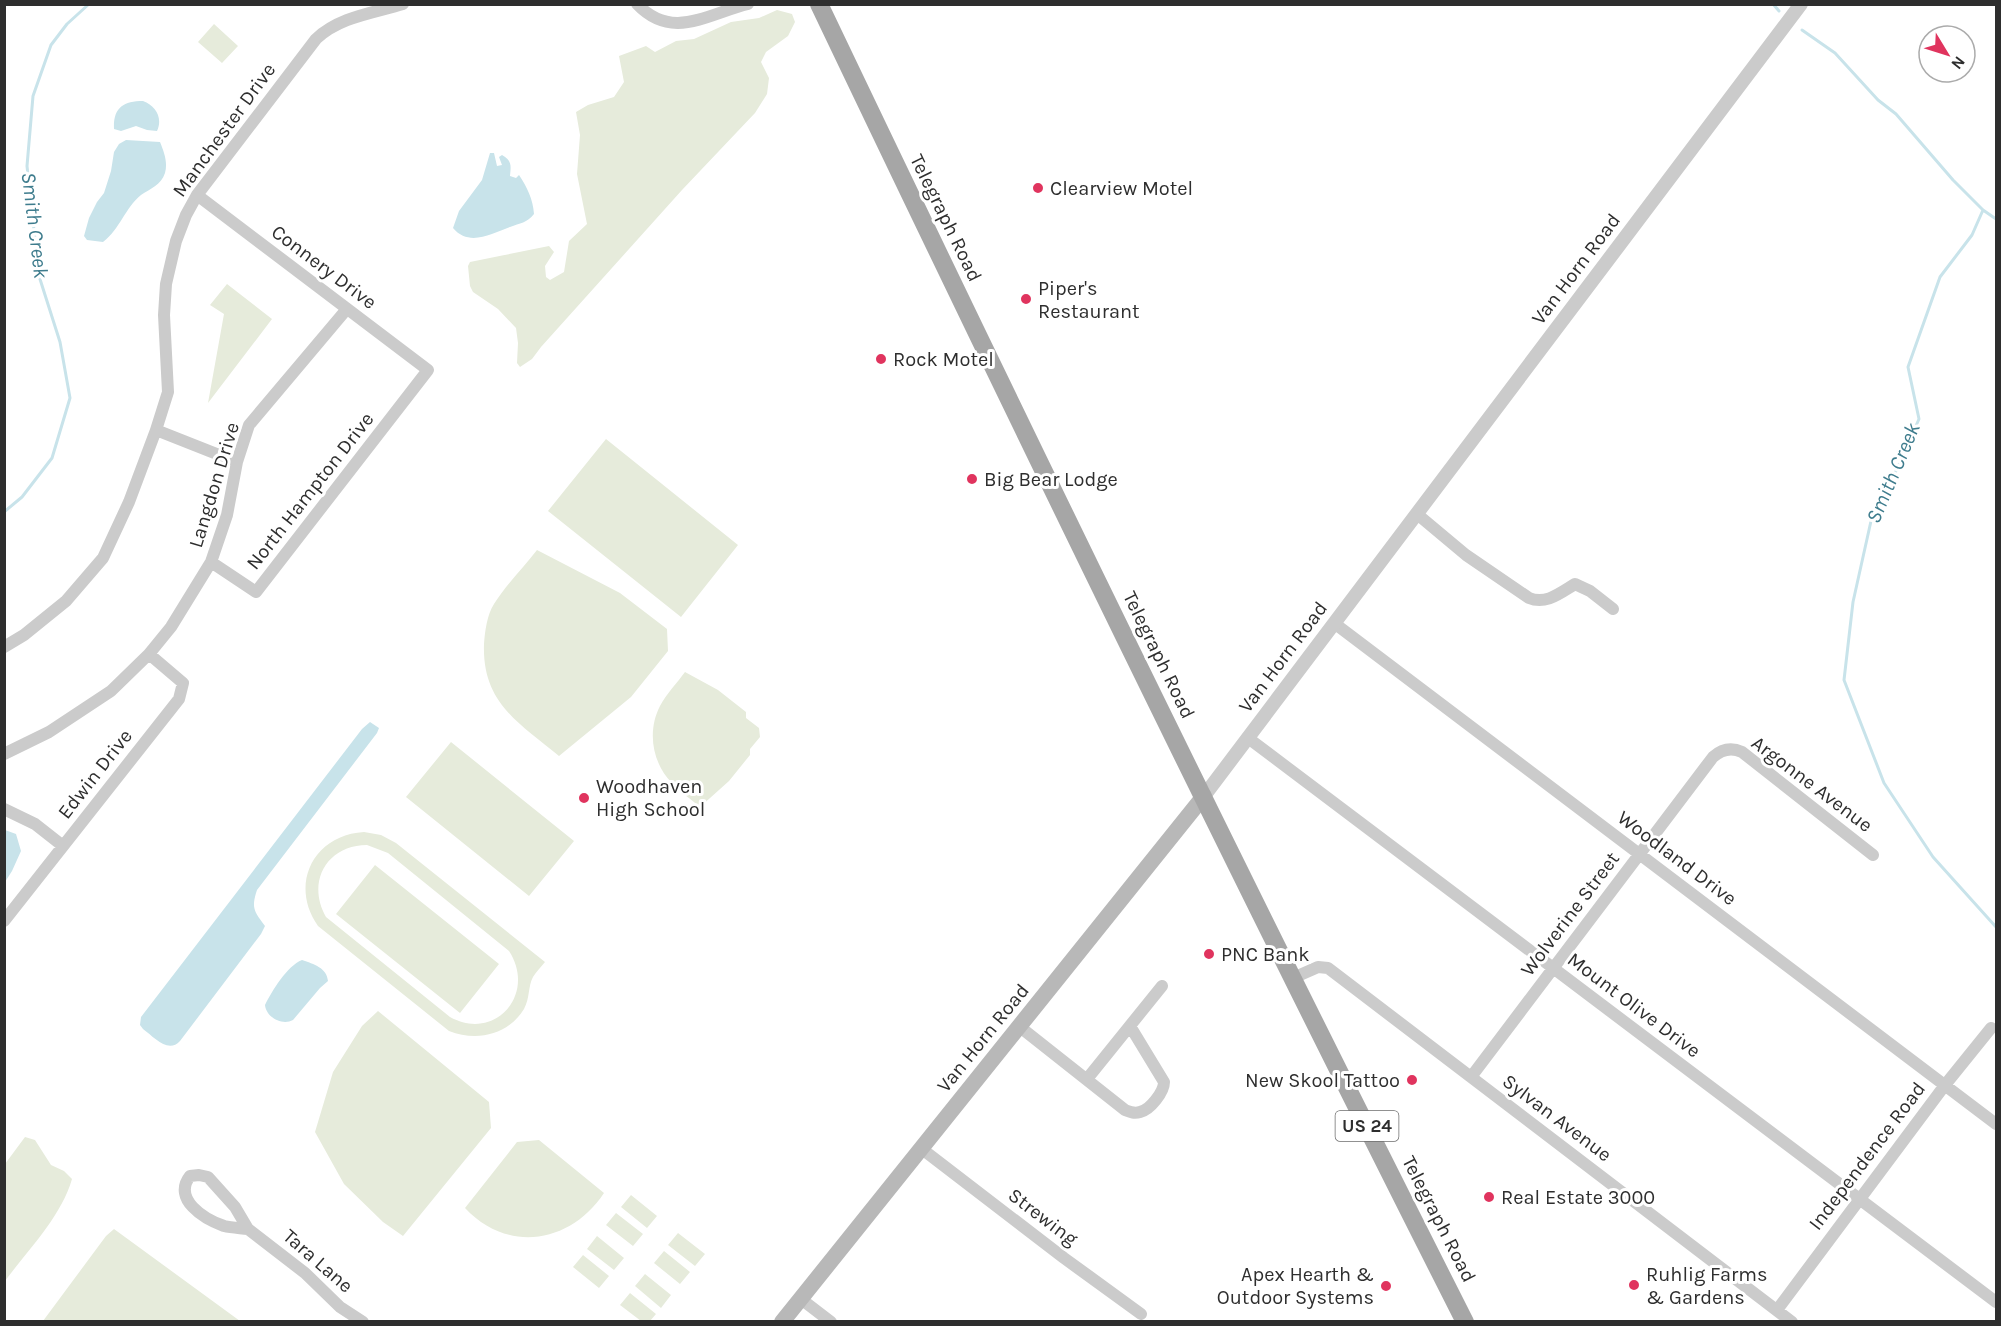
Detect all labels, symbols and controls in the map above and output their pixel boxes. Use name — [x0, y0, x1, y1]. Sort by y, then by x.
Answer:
north arrow — [1917, 24, 1977, 84]
text: N — [1947, 53, 1969, 73]
street label: Manchester Drive — [168, 59, 280, 201]
street label: Telegraph Road — [905, 151, 987, 285]
water label: Smith Creek — [17, 171, 53, 280]
place label: Clearview Motel — [1050, 177, 1193, 200]
marker: Clearview Motel — [1031, 181, 1045, 195]
street label: Van Horn Road — [1527, 209, 1625, 329]
street label: Connery Drive — [267, 220, 381, 314]
place label: Piper's Restaurant — [1038, 277, 1140, 323]
marker: Piper's Restaurant — [1019, 292, 1033, 306]
place label: Rock Motel — [893, 348, 994, 371]
marker: Rock Motel — [874, 352, 888, 366]
street label: North Hampton Drive — [242, 408, 378, 574]
street label: Langdon Drive — [184, 419, 244, 551]
water label: Smith Creek — [1861, 419, 1925, 527]
place label: Big Bear Lodge — [984, 468, 1118, 491]
marker: Big Bear Lodge — [965, 472, 979, 486]
street label: Telegraph Road — [1118, 588, 1200, 722]
street label: Van Horn Road — [1234, 597, 1332, 717]
street label: Edwin Drive — [53, 725, 137, 823]
street label: Argonne Avenue — [1747, 731, 1877, 837]
place label: Woodhaven High School — [596, 775, 705, 821]
marker: Woodhaven High School — [577, 791, 591, 805]
street label: Woodland Drive — [1613, 806, 1741, 910]
street label: Wolverine Street — [1516, 847, 1624, 981]
place label: PNC Bank — [1221, 943, 1310, 966]
marker: PNC Bank — [1202, 947, 1216, 961]
street label: Mount Olive Drive — [1563, 947, 1705, 1063]
street label: Van Horn Road — [932, 979, 1034, 1097]
place label: New Skool Tattoo — [1245, 1069, 1400, 1092]
street label: Sylvan Avenue — [1498, 1069, 1616, 1167]
marker: New Skool Tattoo — [1405, 1073, 1419, 1087]
street label: Independence Road — [1804, 1077, 1930, 1235]
road number: US 24 — [1336, 1111, 1398, 1141]
street label: Telegraph Road — [1397, 1152, 1481, 1286]
street label: Strewing — [1004, 1183, 1082, 1251]
place label: Real Estate 3000 — [1501, 1186, 1655, 1209]
marker: Real Estate 3000 — [1482, 1190, 1496, 1204]
street label: Tara Lane — [278, 1224, 358, 1298]
place label: Apex Hearth & Outdoor Systems — [1217, 1263, 1374, 1309]
place label: Ruhlig Farms & Gardens — [1646, 1263, 1768, 1309]
marker: Ruhlig Farms & Gardens — [1627, 1278, 1641, 1292]
marker: Apex Hearth & Outdoor Systems — [1379, 1279, 1393, 1293]

